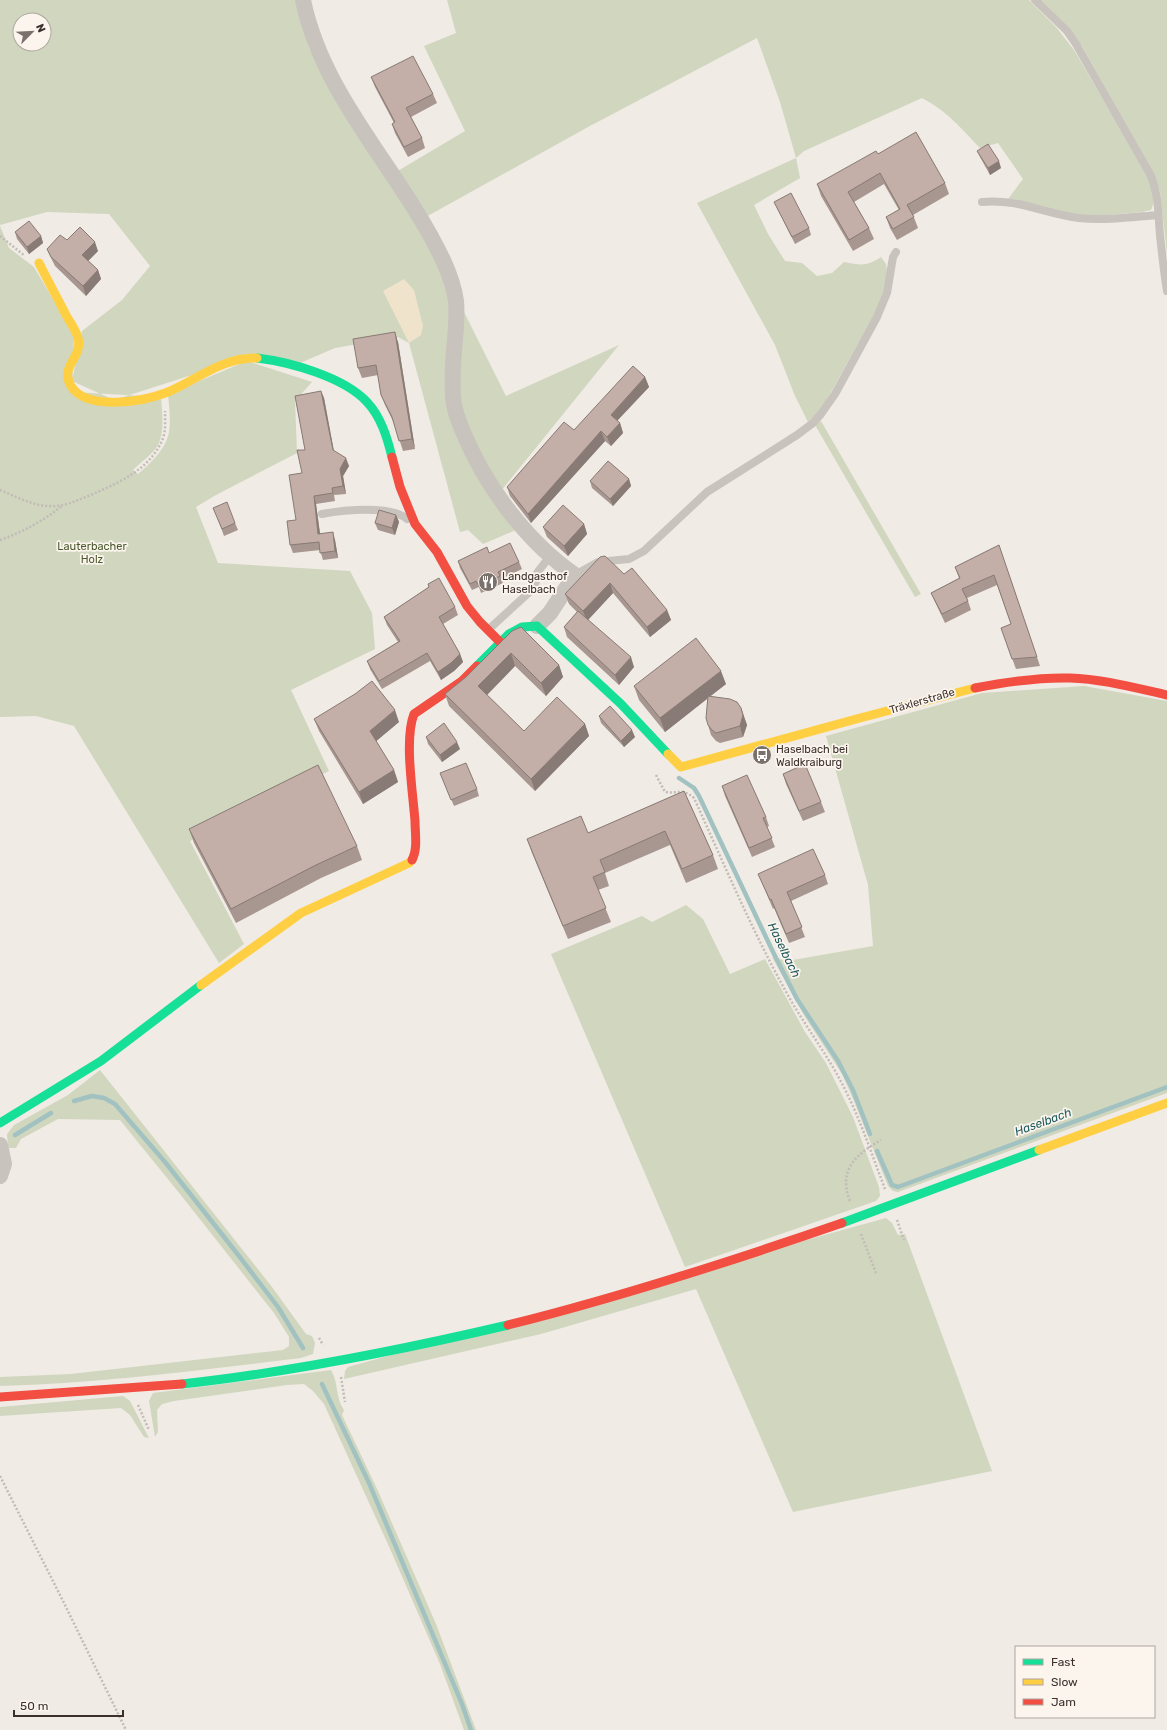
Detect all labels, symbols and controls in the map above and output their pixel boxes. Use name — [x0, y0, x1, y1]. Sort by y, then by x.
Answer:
north arrow — [12, 12, 52, 52]
text: N — [33, 22, 48, 34]
park label: Lauterbacher Holz — [57, 540, 127, 566]
place label: Landgasthof Haselbach — [502, 570, 568, 596]
restaurant icon: Landgasthof Haselbach — [477, 571, 499, 593]
street label: Träxlerstraße — [888, 685, 956, 717]
place label: Haselbach bei Waldkraiburg — [776, 743, 848, 769]
bus stop icon: Haselbach bei Waldkraiburg — [751, 744, 773, 766]
water label: Haselbach — [765, 920, 803, 980]
water label: Haselbach — [1013, 1105, 1073, 1139]
legend — [1015, 1646, 1155, 1718]
text: Fast — [1051, 1655, 1075, 1669]
text: Slow — [1051, 1675, 1078, 1689]
scale bar — [14, 1692, 123, 1718]
text: Jam — [1051, 1695, 1076, 1709]
text: 50 m — [20, 1699, 48, 1713]

